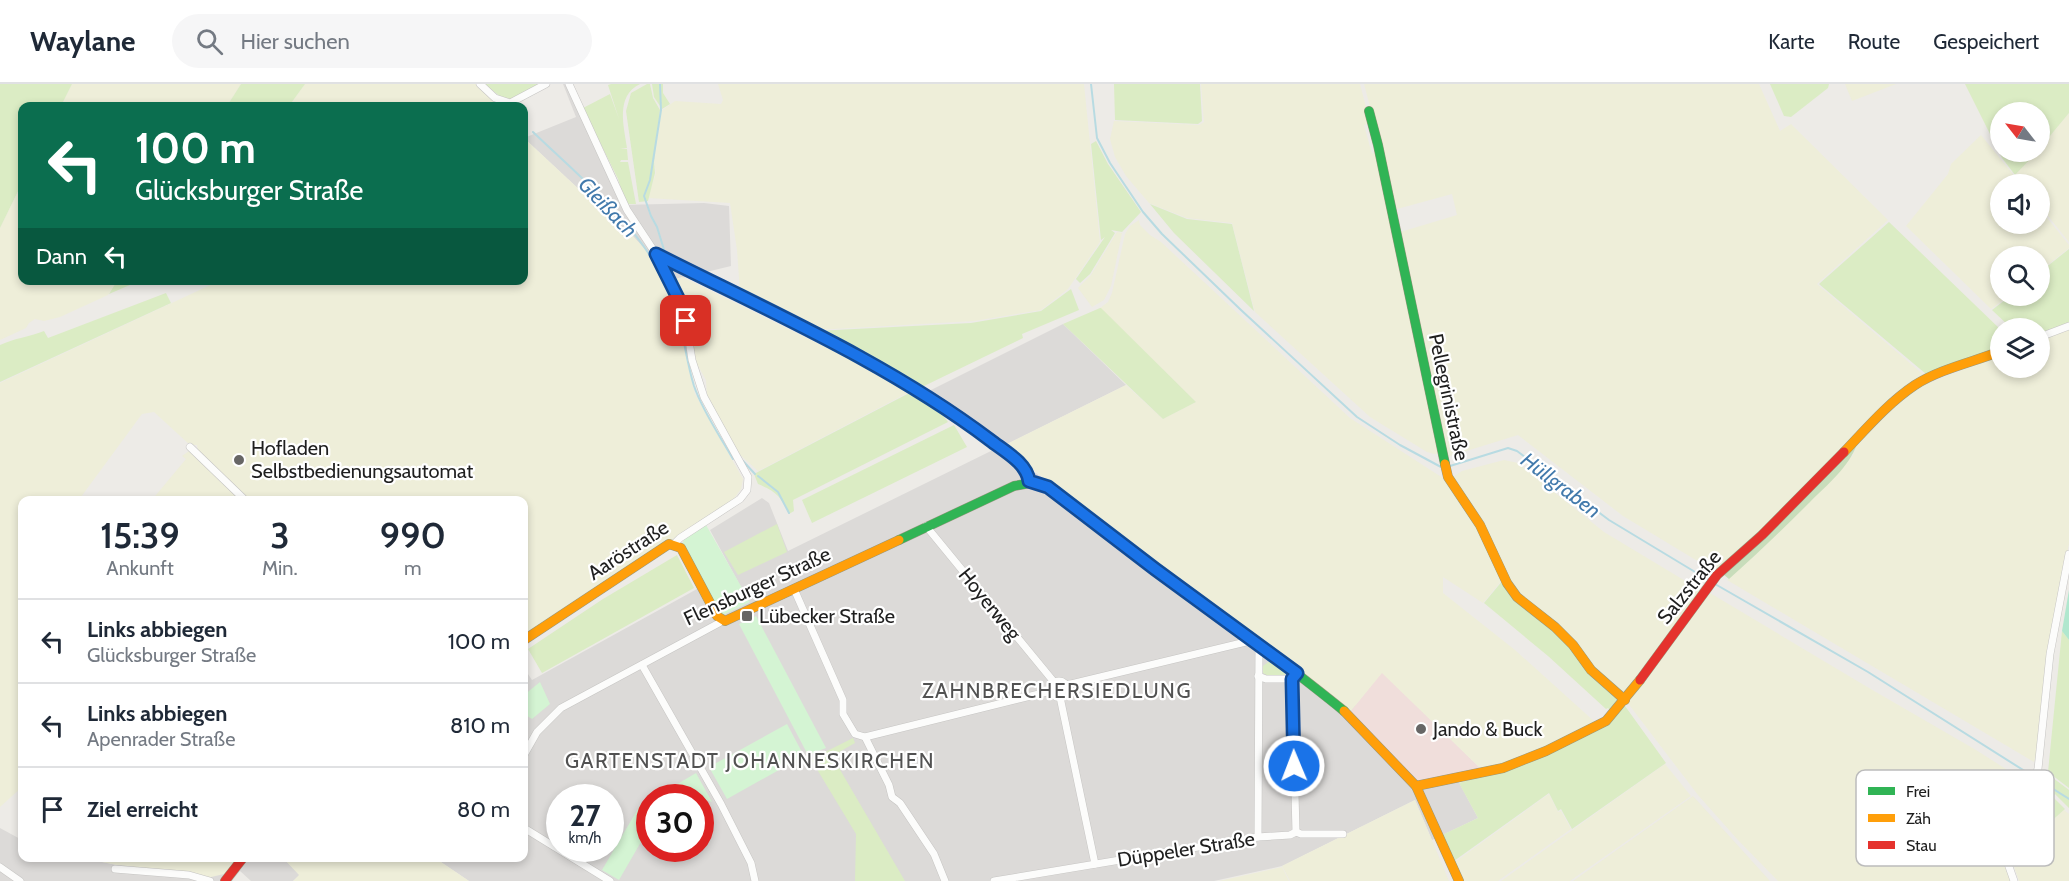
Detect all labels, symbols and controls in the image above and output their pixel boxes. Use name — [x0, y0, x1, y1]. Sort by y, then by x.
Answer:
search box — [172, 14, 592, 68]
text: Waylane — [30, 24, 136, 58]
icon: search — [193, 25, 226, 58]
text: Hier suchen — [241, 28, 350, 55]
text: Karte — [1768, 29, 1815, 54]
text: Route — [1848, 29, 1900, 54]
text: Gespeichert — [1933, 29, 2039, 54]
north arrow — [1990, 102, 2050, 162]
map controls — [1990, 102, 2050, 378]
text: 100 m — [135, 122, 256, 174]
icon: left — [36, 126, 114, 204]
water label: Gleißach — [573, 172, 643, 242]
text: Glücksburger Straße — [135, 174, 363, 207]
button: sound — [1990, 174, 2050, 234]
icon: left — [99, 240, 132, 273]
text: Dann — [36, 243, 87, 270]
button: search — [1990, 246, 2050, 306]
pin — [660, 295, 711, 346]
icon: arrive — [669, 304, 702, 337]
button: layers — [1990, 318, 2050, 378]
street label: Pellegrinistraße — [1424, 331, 1474, 463]
place label: Hofladen Selbstbedienungsautomat — [251, 436, 473, 483]
water label: Hüllgraben — [1516, 447, 1606, 523]
marker: Hofladen Selbstbedienungsautomat — [232, 453, 246, 467]
text: 15:39 — [100, 513, 180, 557]
text: 3 — [270, 513, 290, 557]
text: 990 — [380, 513, 446, 557]
street label: Aaröstraße — [583, 515, 673, 585]
street label: Flensburger Straße — [680, 541, 834, 631]
street label: Salzstraße — [1652, 545, 1726, 629]
text: Ankunft — [106, 556, 174, 580]
text: Min. — [262, 556, 298, 580]
text: m — [404, 556, 422, 580]
street label: Hoyerweg — [954, 563, 1027, 646]
place label: Lübecker Straße — [759, 604, 895, 628]
marker: Lübecker Straße — [740, 609, 754, 623]
text: Links abbiegen — [87, 616, 227, 643]
icon: left — [36, 625, 69, 658]
text: 100 m — [448, 628, 510, 655]
text: Glücksburger Straße — [87, 643, 256, 667]
district label: ZAHNBRECHERSIEDLUNG — [922, 678, 1192, 703]
text: Links abbiegen — [87, 700, 227, 727]
icon: left — [36, 709, 69, 742]
text: 810 m — [450, 712, 510, 739]
place label: Jando & Buck — [1432, 717, 1542, 741]
marker: Jando & Buck — [1414, 722, 1428, 736]
text: Apenrader Straße — [87, 727, 235, 751]
position arrow — [1262, 734, 1326, 798]
district label: GARTENSTADT JOHANNESKIRCHEN — [565, 748, 935, 773]
legend — [1856, 770, 2054, 866]
text: Frei — [1906, 782, 1930, 801]
speed limit sign: 30 — [636, 784, 714, 862]
icon: arrive — [36, 793, 69, 826]
text: Ziel erreicht — [87, 796, 198, 823]
text: 80 m — [457, 796, 510, 823]
text: 27 — [569, 797, 601, 834]
text: Zäh — [1906, 809, 1931, 828]
street label: Düppeler Straße — [1116, 826, 1256, 872]
text: km/h — [569, 829, 601, 847]
text: Stau — [1906, 836, 1937, 855]

